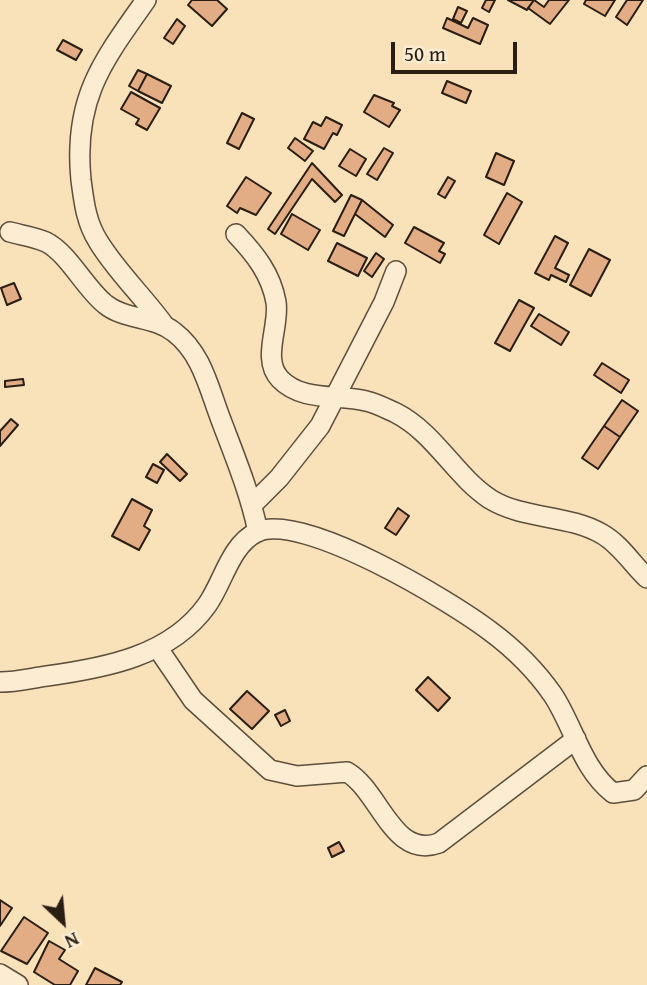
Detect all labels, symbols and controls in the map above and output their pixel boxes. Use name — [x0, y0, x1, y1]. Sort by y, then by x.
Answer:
scale bar — [395, 28, 521, 72]
text: 50 m — [404, 38, 446, 69]
north arrow — [28, 887, 98, 957]
text: N — [60, 926, 84, 956]

